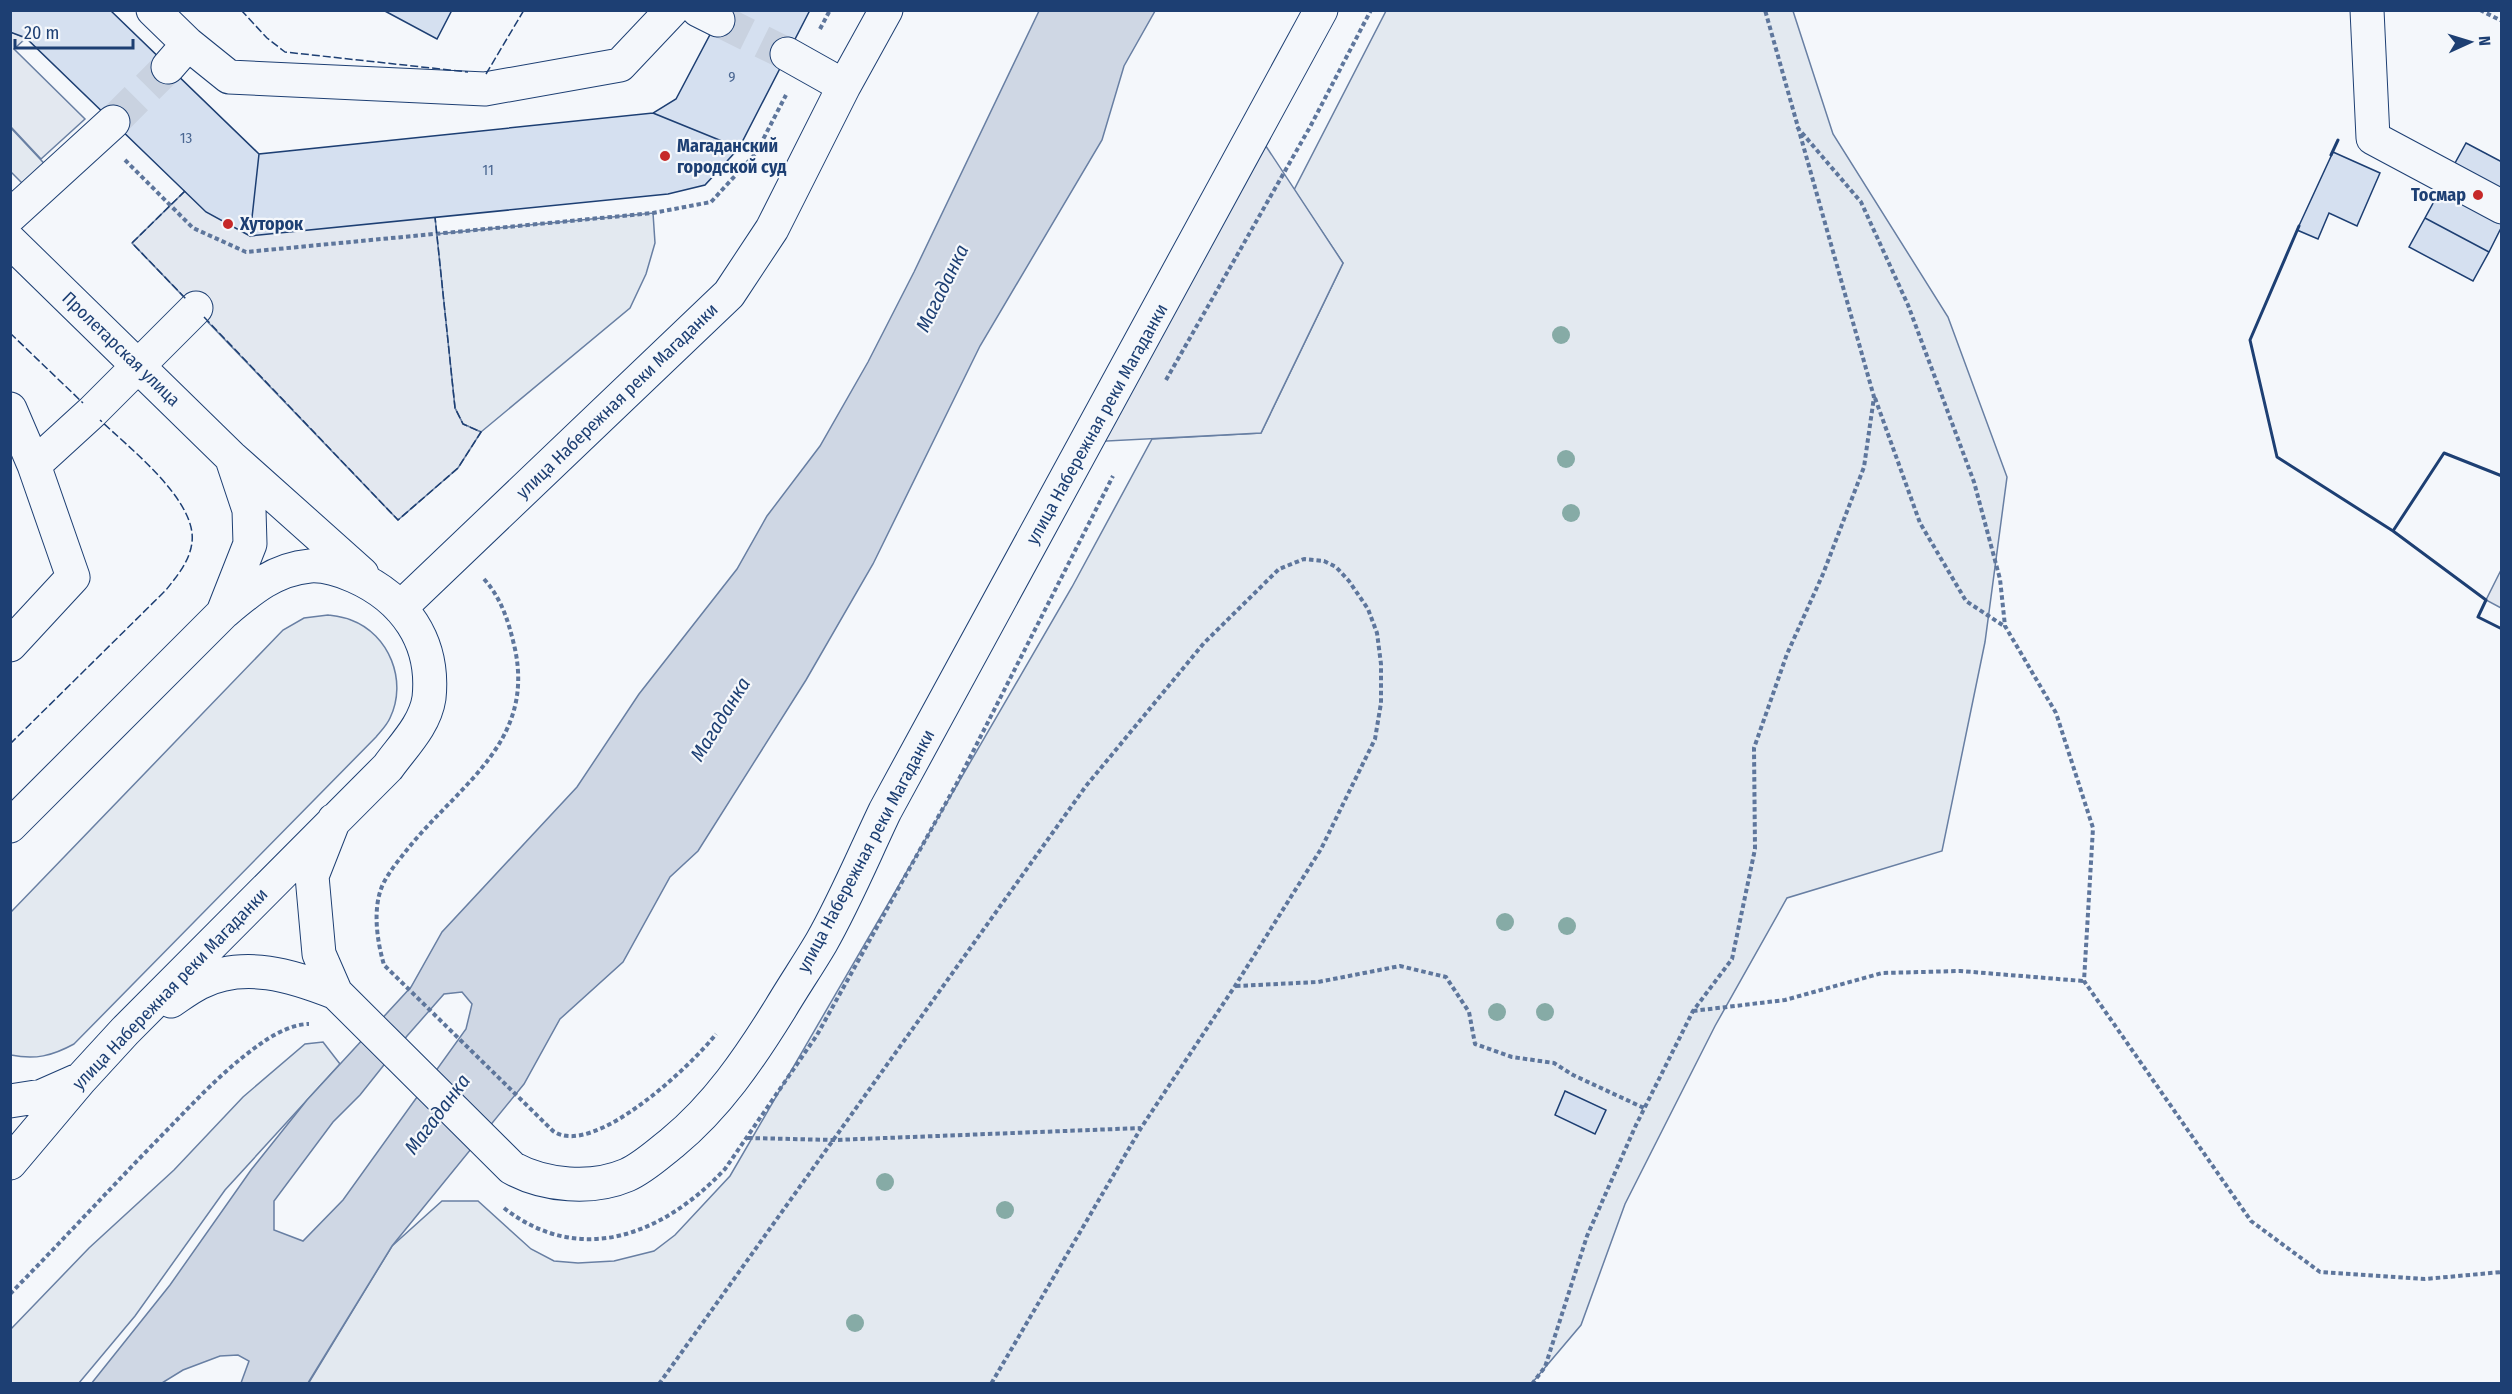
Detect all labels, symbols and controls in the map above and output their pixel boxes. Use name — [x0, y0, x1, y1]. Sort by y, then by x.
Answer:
scale bar — [15, 12, 134, 50]
north arrow — [2440, 12, 2500, 72]
text: 20 m — [24, 22, 59, 44]
text: N — [2475, 36, 2494, 46]
house number: 9 — [728, 68, 736, 86]
house number: 13 — [180, 129, 193, 147]
place label: Магаданский городской суд — [677, 135, 786, 178]
marker: Магаданский городской суд — [658, 149, 672, 163]
house number: 11 — [482, 161, 494, 179]
place label: Тосмар — [2411, 184, 2466, 206]
marker: Тосмар — [2471, 188, 2485, 202]
place label: Хуторок — [239, 213, 304, 235]
marker: Хуторок — [221, 217, 235, 231]
water label: Магаданка — [911, 240, 973, 336]
street label: Пролетарская улица — [57, 287, 185, 411]
street label: улица Набережная реки Магаданки — [512, 299, 722, 503]
street label: улица Набережная реки Магаданки — [1021, 300, 1173, 548]
water label: Магаданка — [685, 673, 755, 765]
street label: улица Набережная реки Магаданки — [792, 726, 940, 976]
street label: улица Набережная реки Магаданки — [68, 884, 272, 1094]
water label: Магаданка — [399, 1069, 475, 1159]

